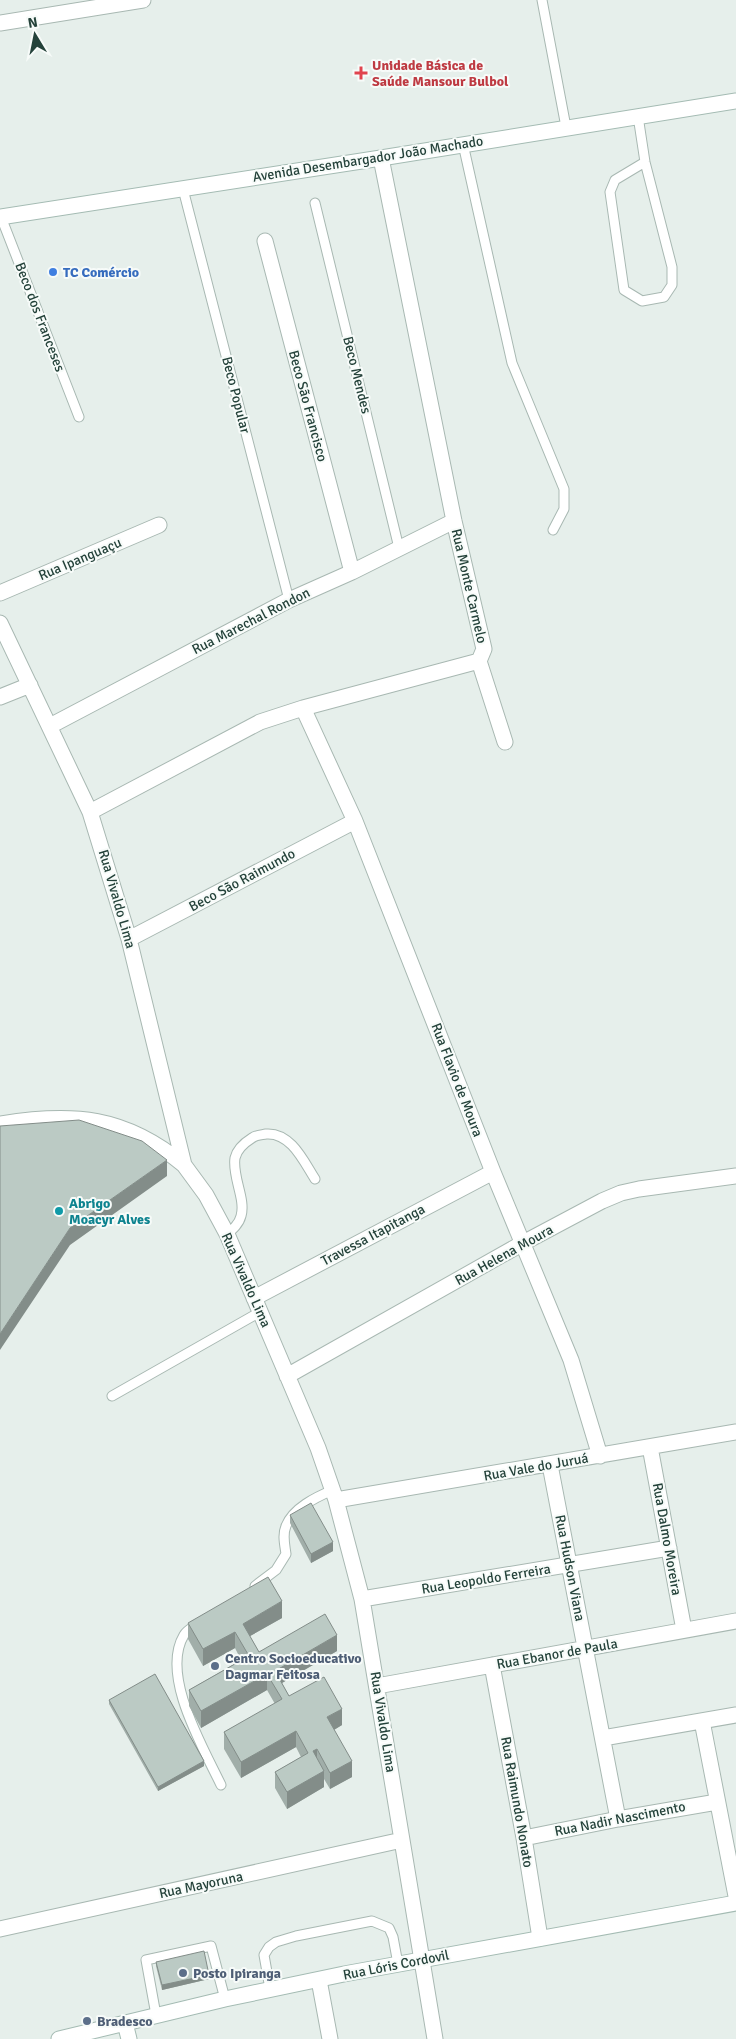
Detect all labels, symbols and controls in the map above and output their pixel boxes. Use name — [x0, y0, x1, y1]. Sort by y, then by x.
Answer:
north arrow — [10, 10, 60, 60]
text: N — [27, 13, 39, 32]
place label: Unidade Básica de Saúde Mansour Bulbol — [372, 57, 509, 90]
marker: Unidade Básica de Saúde Mansour Bulbol — [354, 66, 368, 80]
street label: Avenida Desembargador João Machado — [252, 132, 484, 186]
street label: Beco dos Franceses — [11, 260, 69, 374]
place label: TC Comércio — [63, 264, 139, 281]
marker: TC Comércio — [47, 266, 59, 278]
street label: Beco Mendes — [339, 335, 375, 415]
street label: Beco São Francisco — [285, 348, 331, 464]
street label: Beco Popular — [218, 355, 254, 436]
street label: Rua Monte Carmelo — [448, 527, 490, 645]
street label: Rua Ipanguaçu — [36, 534, 124, 584]
street label: Rua Marechal Rondon — [189, 584, 313, 658]
street label: Beco São Raimundo — [186, 845, 298, 915]
street label: Rua Vivaldo Lima — [95, 848, 139, 950]
street label: Rua Flavio de Moura — [427, 1021, 487, 1139]
place label: Abrigo Moacyr Alves — [69, 1195, 150, 1228]
street label: Travessa Itapitanga — [318, 1200, 428, 1270]
marker: Abrigo Moacyr Alves — [53, 1205, 65, 1217]
street label: Rua Helena Moura — [452, 1221, 556, 1289]
street label: Rua Vivaldo Lima — [217, 1230, 275, 1330]
street label: Rua Vale do Juruá — [482, 1449, 590, 1485]
street label: Rua Dalmo Moreira — [649, 1481, 685, 1597]
street label: Rua Hudson Viana — [551, 1513, 589, 1623]
street label: Rua Leopoldo Ferreira — [420, 1560, 552, 1598]
street label: Rua Ebanor de Paula — [495, 1635, 619, 1673]
place label: Centro Socioeducativo Dagmar Feitosa — [225, 1650, 362, 1683]
marker: Centro Socioeducativo Dagmar Feitosa — [209, 1660, 221, 1672]
street label: Rua Vivaldo Lima — [367, 1670, 399, 1774]
street label: Rua Raimundo Nonato — [497, 1735, 537, 1869]
street label: Rua Nadir Nascimento — [553, 1798, 687, 1840]
street label: Rua Mayoruna — [157, 1868, 245, 1902]
street label: Rua Lóris Cordovil — [341, 1946, 451, 1984]
place label: Posto Ipiranga — [193, 1965, 281, 1982]
marker: Posto Ipiranga — [177, 1967, 189, 1979]
place label: Bradesco — [97, 2013, 153, 2030]
marker: Bradesco — [81, 2015, 93, 2027]

